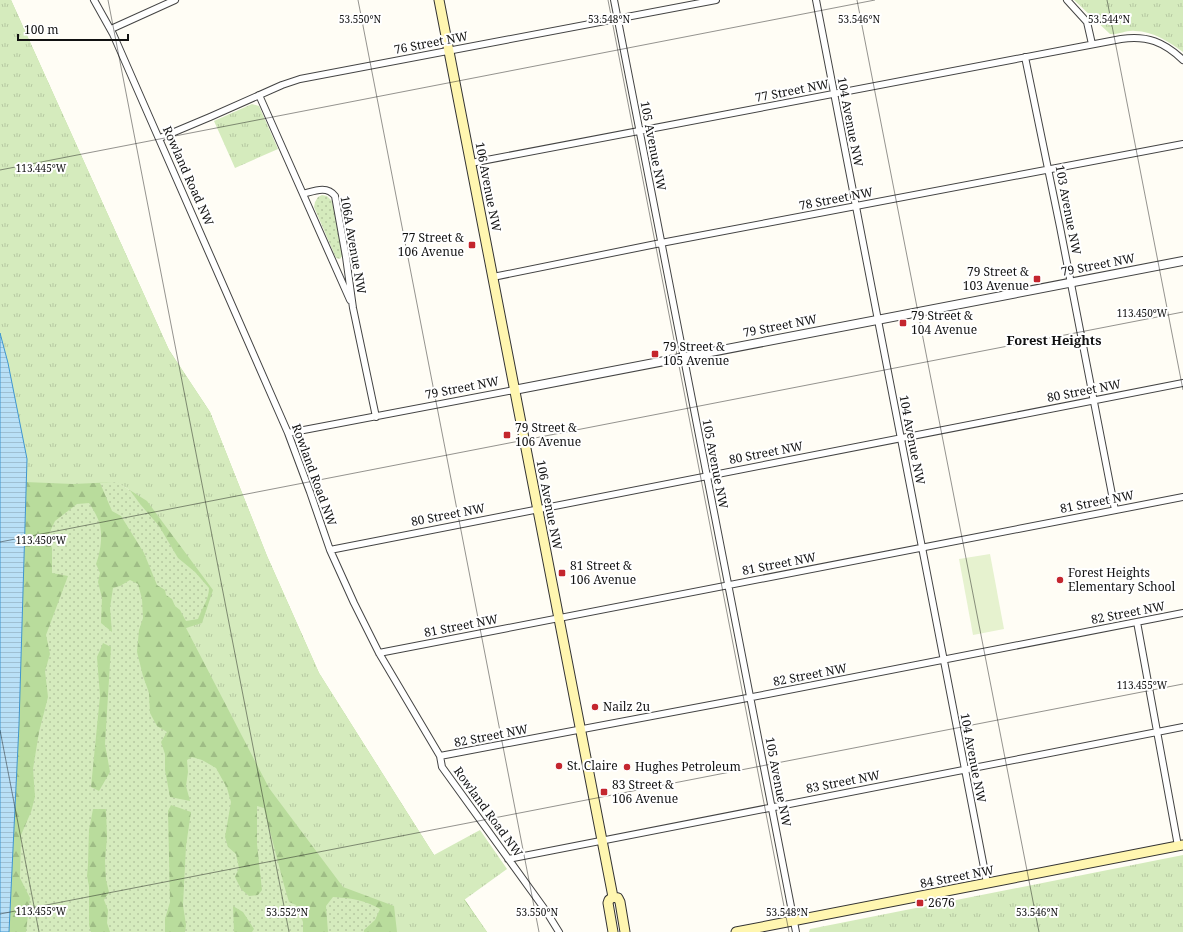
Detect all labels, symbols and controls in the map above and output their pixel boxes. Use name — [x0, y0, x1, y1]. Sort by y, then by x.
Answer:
text: 53.550°N — [339, 12, 381, 26]
text: 53.548°N — [588, 12, 630, 26]
text: 53.546°N — [838, 12, 880, 26]
text: 53.544°N — [1088, 12, 1130, 26]
scale bar — [18, 16, 128, 42]
text: 100 m — [24, 21, 59, 38]
street label: 76 Street NW — [393, 27, 470, 58]
street label: 77 Street NW — [754, 75, 831, 106]
street label: 104 Avenue NW — [833, 76, 868, 169]
street label: 105 Avenue NW — [636, 100, 671, 193]
street label: Rowland Road NW — [159, 123, 218, 229]
street label: 106 Avenue NW — [471, 141, 506, 234]
text: 113.445°W — [16, 161, 67, 175]
street label: 103 Avenue NW — [1051, 164, 1086, 257]
street label: 78 Street NW — [798, 183, 875, 214]
street label: 106A Avenue NW — [336, 194, 371, 296]
place label: 77 Street & 106 Avenue — [398, 229, 464, 260]
marker: 77 Street & 106 Avenue — [467, 240, 477, 250]
street label: 79 Street NW — [1060, 249, 1137, 280]
place label: 79 Street & 103 Avenue — [963, 263, 1029, 294]
marker: 79 Street & 103 Avenue — [1032, 274, 1042, 284]
text: 113.450°W — [1117, 306, 1168, 320]
place label: 79 Street & 104 Avenue — [911, 307, 977, 338]
street label: 79 Street NW — [742, 310, 819, 341]
marker: 79 Street & 104 Avenue — [898, 318, 908, 328]
district label: Forest Heights — [1007, 331, 1101, 349]
place label: 79 Street & 105 Avenue — [663, 338, 729, 369]
marker: 79 Street & 105 Avenue — [650, 349, 660, 359]
street label: 79 Street NW — [424, 372, 501, 403]
street label: 80 Street NW — [1046, 375, 1123, 406]
street label: 104 Avenue NW — [895, 394, 930, 487]
street label: 105 Avenue NW — [698, 418, 733, 511]
place label: 79 Street & 106 Avenue — [515, 419, 581, 450]
street label: Rowland Road NW — [288, 421, 341, 529]
marker: 79 Street & 106 Avenue — [502, 430, 512, 440]
street label: 80 Street NW — [728, 437, 805, 468]
street label: 106 Avenue NW — [532, 459, 567, 552]
street label: 81 Street NW — [1059, 486, 1136, 517]
street label: 80 Street NW — [410, 499, 487, 530]
text: 113.450°W — [16, 533, 67, 547]
street label: 81 Street NW — [741, 548, 818, 579]
place label: 81 Street & 106 Avenue — [570, 557, 636, 588]
place label: Forest Heights Elementary School — [1068, 564, 1176, 595]
marker: 81 Street & 106 Avenue — [557, 568, 567, 578]
marker: Forest Heights Elementary School — [1055, 575, 1065, 585]
street label: 82 Street NW — [1090, 597, 1167, 628]
street label: 81 Street NW — [423, 610, 500, 641]
street label: 82 Street NW — [772, 659, 849, 690]
text: 113.455°W — [1117, 678, 1168, 692]
place label: Nailz 2u — [603, 698, 650, 715]
marker: Nailz 2u — [590, 702, 600, 712]
street label: 104 Avenue NW — [956, 712, 991, 805]
street label: 82 Street NW — [453, 720, 530, 751]
street label: 105 Avenue NW — [761, 736, 796, 829]
place label: St. Claire — [567, 757, 618, 774]
place label: Hughes Petroleum — [635, 758, 741, 775]
marker: St. Claire — [554, 761, 564, 771]
marker: Hughes Petroleum — [622, 762, 632, 772]
street label: Rowland Road NW — [450, 763, 527, 861]
street label: 83 Street NW — [805, 766, 882, 797]
place label: 83 Street & 106 Avenue — [612, 776, 678, 807]
marker: 83 Street & 106 Avenue — [599, 787, 609, 797]
street label: 84 Street NW — [919, 861, 996, 892]
place label: 2676 — [928, 894, 955, 911]
marker: 2676 — [915, 898, 925, 908]
text: 113.455°W — [16, 904, 67, 918]
text: 53.552°N — [266, 905, 308, 919]
text: 53.550°N — [516, 905, 558, 919]
text: 53.548°N — [766, 905, 808, 919]
text: 53.546°N — [1016, 905, 1058, 919]

